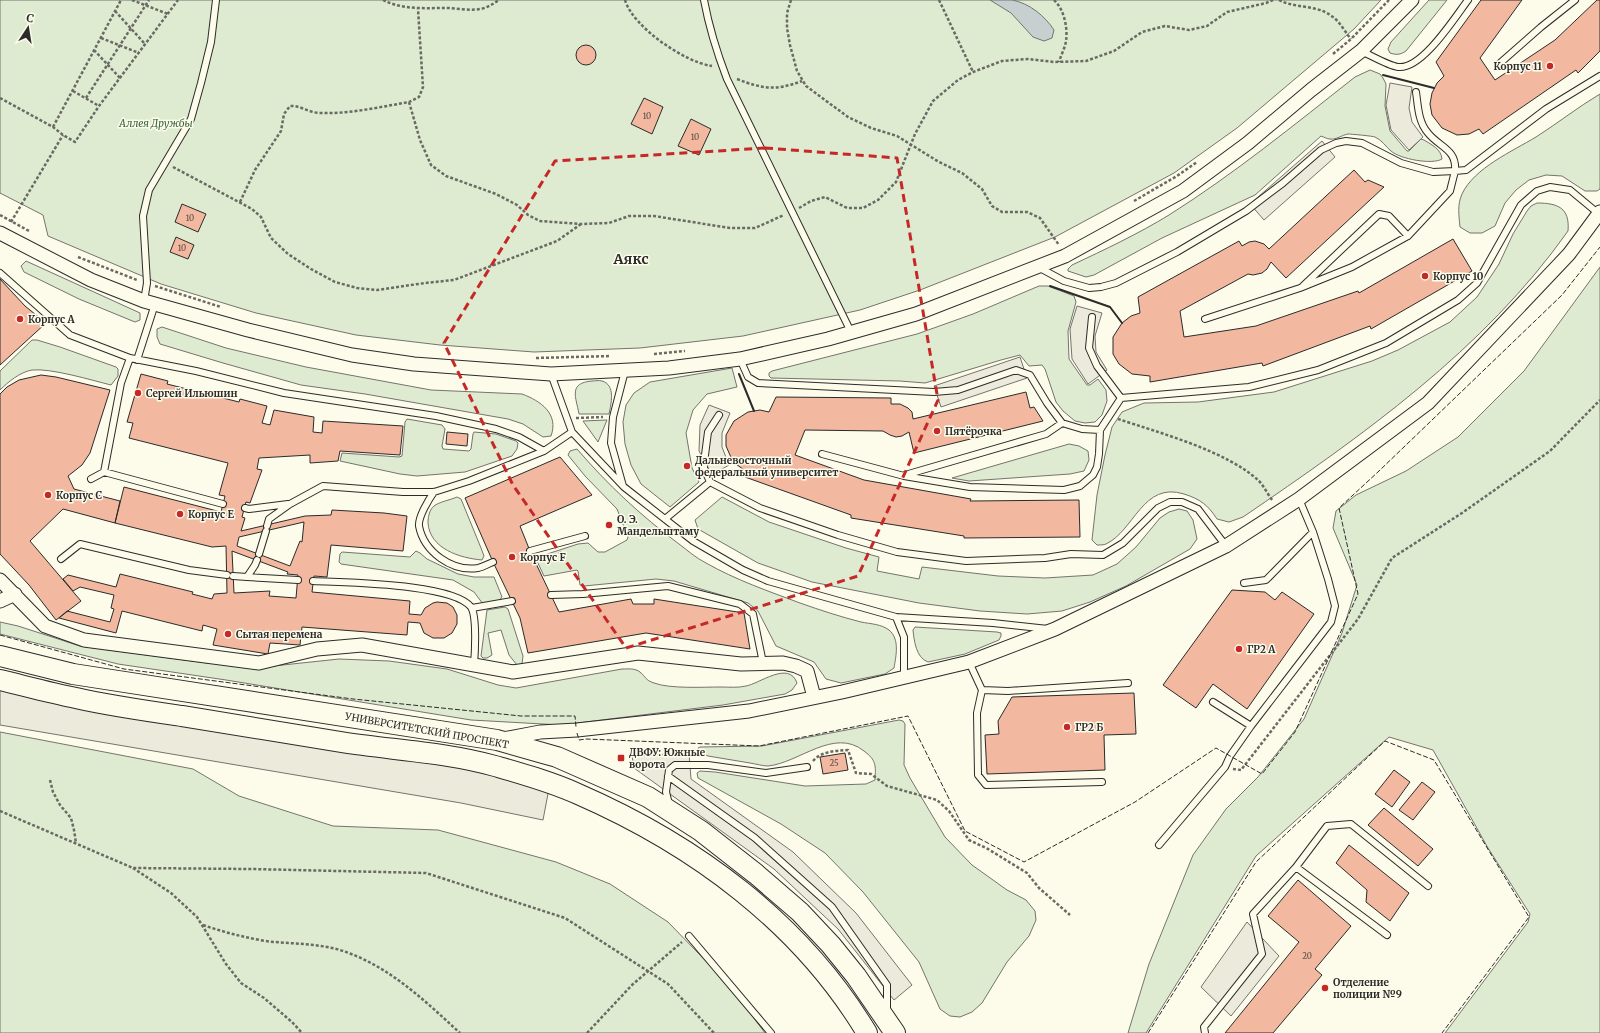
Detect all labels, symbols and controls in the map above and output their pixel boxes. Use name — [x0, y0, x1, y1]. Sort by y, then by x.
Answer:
north arrow — [8, 8, 48, 48]
text: С — [25, 11, 35, 26]
place label: Корпус 11 — [1493, 60, 1542, 73]
marker: Корпус 11 — [1545, 61, 1555, 71]
house number: 10 — [643, 111, 651, 121]
park label: Аллея Дружбы — [118, 117, 193, 130]
house number: 10 — [691, 132, 699, 142]
house number: 10 — [186, 213, 194, 223]
house number: 10 — [178, 243, 186, 253]
district label: Аякс — [612, 250, 649, 268]
place label: Корпус 10 — [1433, 270, 1484, 283]
marker: Корпус 10 — [1420, 271, 1430, 281]
place label: Корпус A — [28, 313, 76, 326]
marker: Корпус A — [15, 314, 25, 324]
place label: Сергей Ильюшин — [146, 387, 238, 400]
marker: Сергей Ильюшин — [133, 388, 143, 398]
place label: Пятёрочка — [945, 425, 1002, 438]
marker: Пятёрочка — [932, 426, 942, 436]
place label: Дальневосточный федеральный университет — [695, 454, 838, 479]
marker: Дальневосточный федеральный университет — [682, 461, 692, 471]
place label: Корпус C — [56, 489, 103, 502]
marker: Корпус C — [43, 490, 53, 500]
place label: Корпус E — [188, 508, 235, 521]
marker: Корпус E — [175, 509, 185, 519]
place label: О. Э. Мандельштаму — [617, 513, 699, 538]
marker: О. Э. Мандельштаму — [604, 520, 614, 530]
place label: Корпус F — [520, 551, 567, 564]
marker: Корпус F — [507, 552, 517, 562]
place label: Сытая перемена — [236, 628, 323, 641]
marker: Сытая перемена — [223, 629, 233, 639]
place label: ГР2 А — [1247, 643, 1276, 656]
marker: ГР2 А — [1234, 644, 1244, 654]
street label: УНИВЕРСИТЕТСКИЙ ПРОСПЕКТ — [343, 709, 510, 751]
place label: ГР2 Б — [1075, 721, 1103, 734]
marker: ГР2 Б — [1062, 722, 1072, 732]
place label: ДВФУ: Южные ворота — [629, 746, 706, 771]
marker: ДВФУ: Южные ворота — [616, 753, 626, 763]
house number: 25 — [829, 758, 839, 768]
house number: 20 — [1302, 951, 1312, 961]
place label: Отделение полиции №9 — [1333, 976, 1402, 1001]
marker: Отделение полиции №9 — [1320, 983, 1330, 993]

